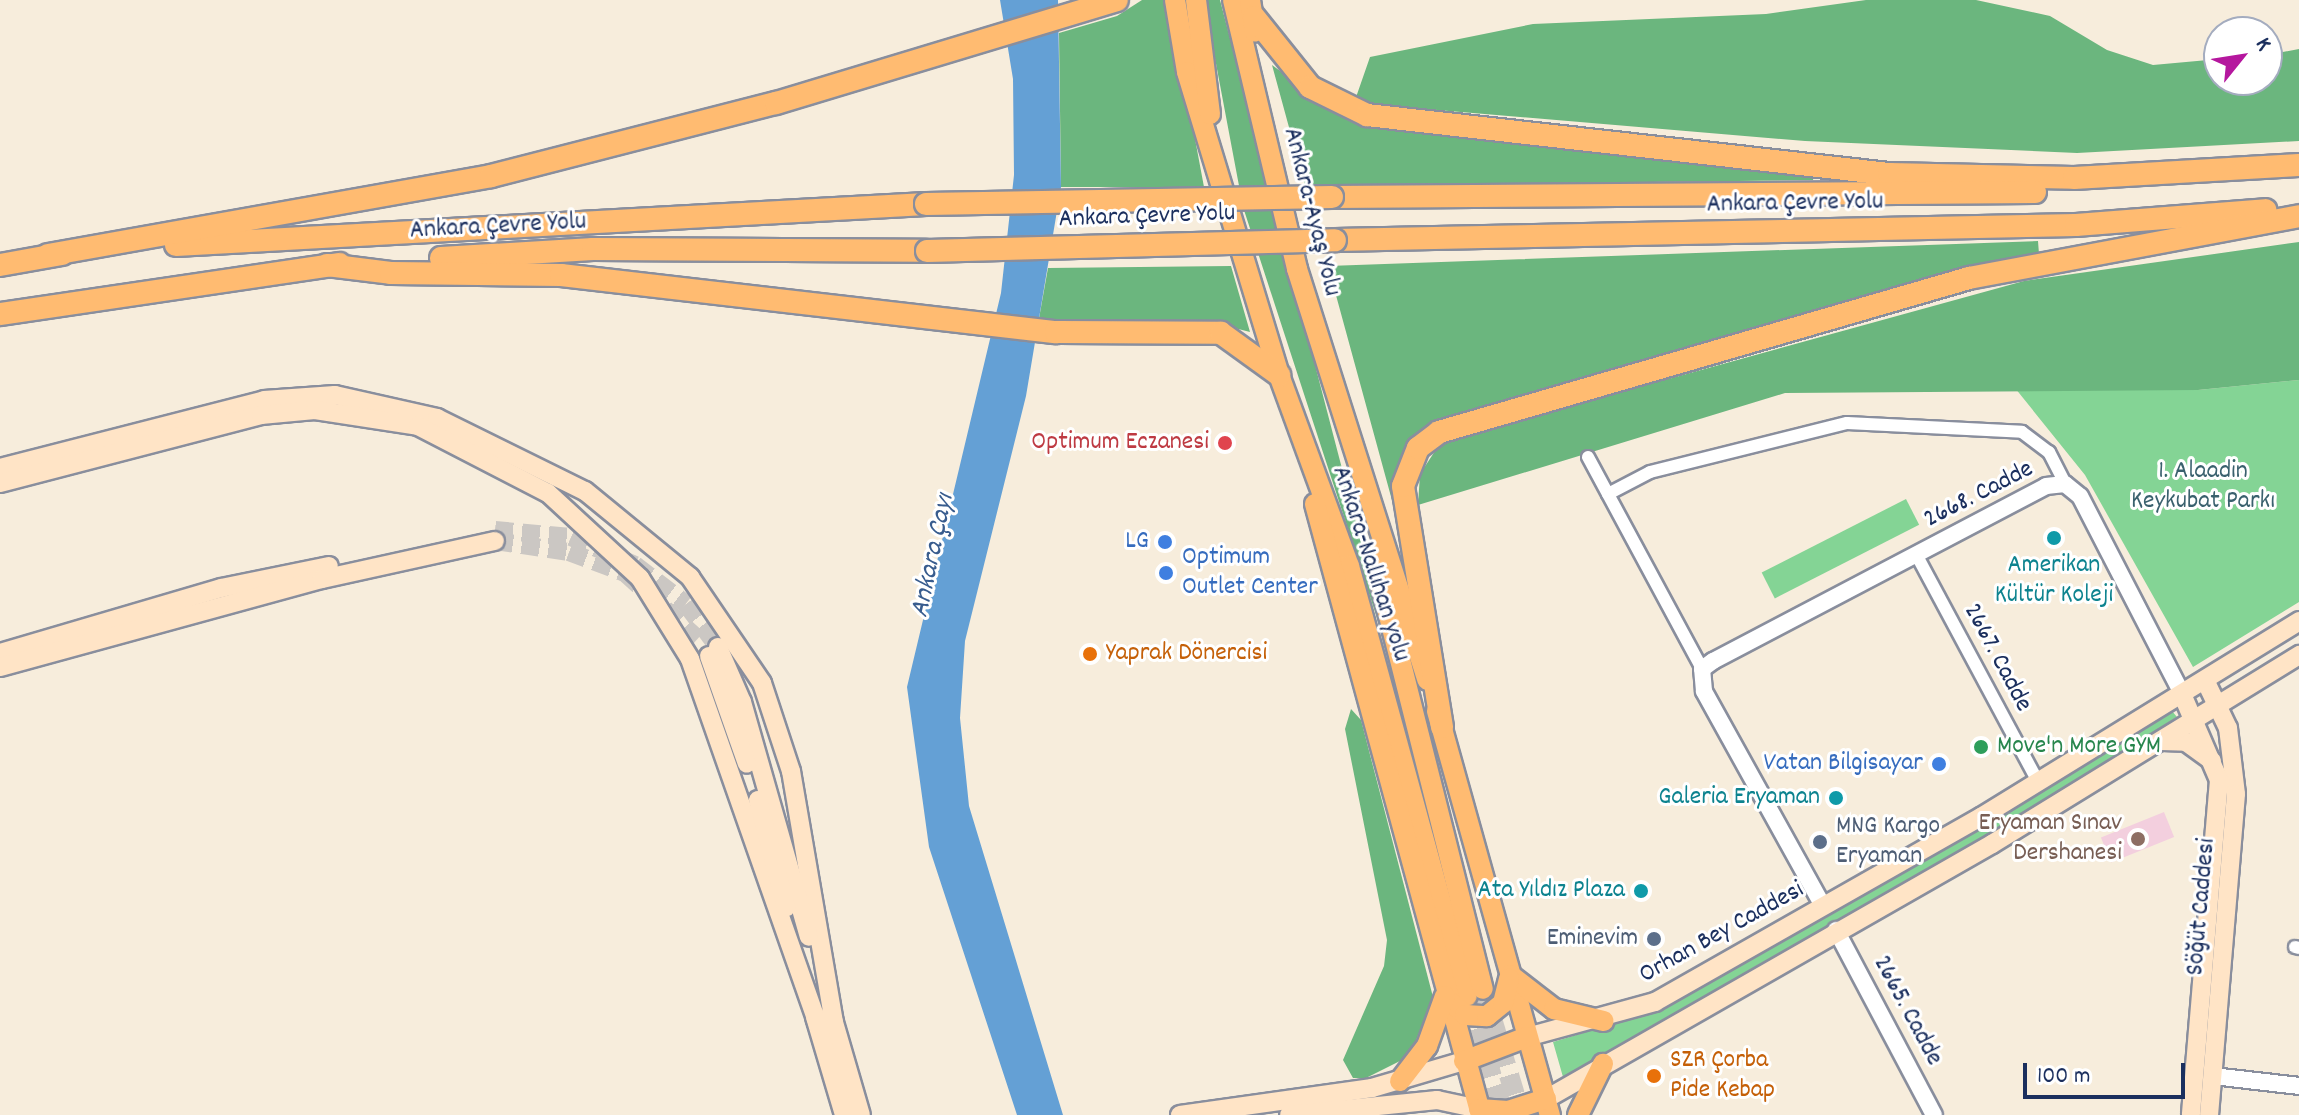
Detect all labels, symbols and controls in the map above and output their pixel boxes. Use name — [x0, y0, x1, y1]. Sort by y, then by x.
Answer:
north arrow — [2203, 16, 2283, 96]
text: K — [2247, 33, 2278, 57]
street label: Ankara-Ayaş Yolu — [1275, 125, 1347, 299]
street label: Ankara Çevre Yolu — [1706, 187, 1884, 221]
street label: Ankara Çevre Yolu — [1058, 198, 1236, 236]
street label: Ankara Çevre Yolu — [409, 207, 587, 247]
place label: Optimum Eczanesi — [1031, 427, 1209, 459]
marker: Optimum Eczanesi — [1216, 434, 1234, 452]
street label: 2668. Cadde — [1919, 454, 2039, 536]
park label: 1. Alaadin Keykubat Parkı — [2131, 456, 2275, 518]
street label: Ankara-Nallıhan yolu — [1324, 462, 1416, 666]
water label: Ankara Çayı — [905, 491, 963, 621]
place label: LG — [1125, 526, 1149, 558]
marker: Amerikan Kültür Koleji — [2045, 529, 2063, 547]
marker: LG — [1156, 533, 1174, 551]
place label: Optimum Outlet Center — [1182, 542, 1318, 604]
place label: Amerikan Kültür Koleji — [1995, 550, 2113, 612]
marker: Optimum Outlet Center — [1157, 564, 1175, 582]
street label: 2667. Cadde — [1956, 599, 2038, 717]
place label: Yaprak Dönercisi — [1106, 638, 1267, 670]
marker: Yaprak Dönercisi — [1081, 645, 1099, 663]
place label: Move'n More GYM — [1997, 731, 2161, 763]
marker: Move'n More GYM — [1972, 738, 1990, 756]
place label: Vatan Bilgisayar — [1764, 748, 1923, 780]
marker: Vatan Bilgisayar — [1930, 755, 1948, 773]
place label: Galeria Eryaman — [1658, 782, 1820, 814]
marker: Galeria Eryaman — [1827, 789, 1845, 807]
place label: Eryaman Sınav Dershanesi — [1979, 808, 2122, 870]
place label: MNG Kargo Eryaman — [1836, 811, 1940, 872]
marker: Eryaman Sınav Dershanesi — [2129, 830, 2147, 848]
marker: MNG Kargo Eryaman — [1811, 833, 1829, 851]
street label: Söğüt Caddesi — [2180, 837, 2224, 977]
place label: Ata Yıldız Plaza — [1478, 875, 1625, 907]
street label: Orhan Bey Caddesi — [1634, 875, 1810, 991]
marker: Ata Yıldız Plaza — [1632, 882, 1650, 900]
place label: Eminevim — [1547, 923, 1638, 955]
marker: Eminevim — [1645, 930, 1663, 948]
street label: 2665. Cadde — [1865, 951, 1949, 1071]
place label: SZR Çorba Pide Kebap — [1670, 1045, 1775, 1106]
scale bar — [2027, 1047, 2189, 1097]
text: 100 m — [2037, 1060, 2090, 1094]
marker: SZR Çorba Pide Kebap — [1645, 1067, 1663, 1085]

